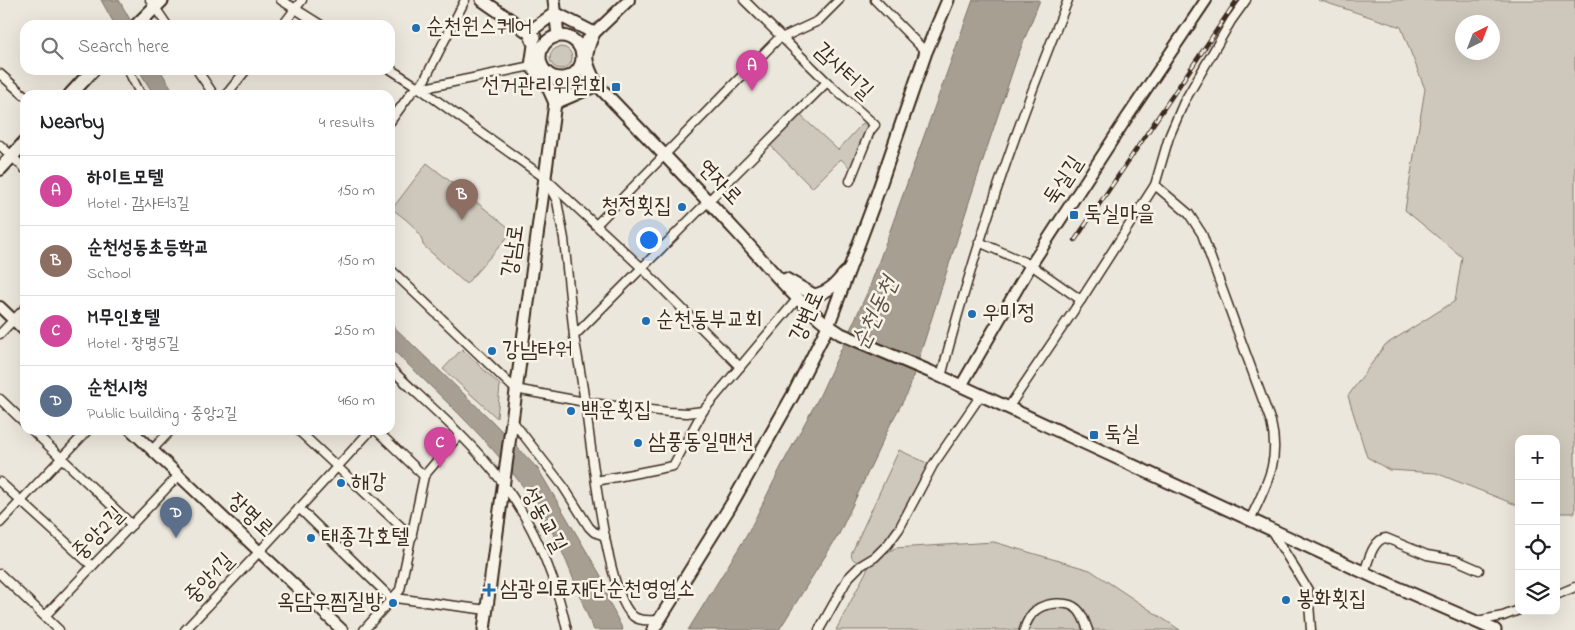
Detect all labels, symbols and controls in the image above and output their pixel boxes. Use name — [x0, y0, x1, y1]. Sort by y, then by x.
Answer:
place label: 순천원스퀘어 — [426, 12, 532, 44]
north arrow — [1455, 15, 1500, 60]
search box — [20, 20, 395, 75]
marker: 순천원스퀘어 — [410, 22, 422, 34]
icon: search — [38, 34, 66, 62]
text: Search here — [78, 34, 169, 61]
street label: 감사터길 — [806, 36, 880, 108]
pin: A — [736, 50, 768, 91]
place label: 선거관리위원회 — [482, 71, 606, 103]
marker: 선거관리위원회 — [610, 81, 622, 93]
text: Nearby — [40, 108, 104, 138]
text: 4 results — [319, 111, 375, 135]
street label: 둑실길 — [1036, 150, 1092, 212]
street label: 연자로 — [689, 153, 749, 213]
text: 하이트모텔 — [87, 165, 163, 192]
text: A — [51, 179, 61, 203]
text: 150 m — [337, 179, 375, 203]
pin: B — [446, 179, 478, 220]
place label: 청정횟집 — [601, 191, 672, 223]
text: Hotel · 감사터3길 — [87, 192, 189, 216]
place label: 둑실마을 — [1084, 199, 1155, 231]
marker: 청정횟집 — [676, 201, 688, 213]
marker: 둑실마을 — [1068, 209, 1080, 221]
street label: 강남로 — [494, 222, 534, 280]
your location — [636, 227, 662, 253]
text: 순천성동초등학교 — [87, 235, 209, 262]
text: B — [51, 249, 61, 273]
text: 150 m — [337, 249, 375, 273]
text: School — [87, 262, 131, 286]
water label: 순천동천 — [844, 269, 909, 356]
street label: 강변로 — [783, 286, 833, 348]
place label: 우미정 — [982, 298, 1035, 330]
text: M무인호텔 — [87, 305, 160, 332]
place label: 순천동부교회 — [656, 305, 762, 337]
marker: 우미정 — [966, 308, 978, 320]
marker: 순천동부교회 — [640, 315, 652, 327]
text: C — [52, 319, 60, 343]
text: 250 m — [335, 319, 375, 343]
text: Hotel · 장명5길 — [87, 332, 179, 356]
place label: 강남타워 — [502, 335, 573, 367]
marker: 강남타워 — [486, 345, 498, 357]
text: 순천시청 — [87, 375, 148, 402]
text: D — [50, 389, 62, 413]
text: 460 m — [338, 389, 375, 413]
place label: 백운횟집 — [581, 395, 652, 427]
text: Public building · 중앙2길 — [87, 402, 237, 426]
marker: 백운횟집 — [565, 405, 577, 417]
place label: 둑실 — [1104, 419, 1140, 451]
pin: C — [424, 427, 456, 468]
place label: 삼풍동일맨션 — [648, 427, 754, 459]
marker: 둑실 — [1088, 429, 1100, 441]
map controls — [1515, 435, 1560, 615]
button: + — [1515, 435, 1560, 480]
marker: 삼풍동일맨션 — [632, 437, 644, 449]
place label: 해강 — [351, 467, 387, 499]
marker: 해강 — [335, 477, 347, 489]
button: − — [1515, 480, 1560, 525]
street label: 성동교길 — [512, 481, 574, 559]
street label: 장명로 — [220, 486, 280, 546]
pin: D — [160, 497, 192, 538]
street label: 중앙2길 — [65, 500, 133, 568]
place label: 태종각호텔 — [321, 522, 410, 554]
button: locate — [1515, 525, 1560, 570]
marker: 태종각호텔 — [305, 532, 317, 544]
street label: 중앙1길 — [178, 546, 243, 612]
button: layers — [1515, 570, 1560, 615]
place label: 삼광의료재단순천영업소 — [500, 574, 695, 606]
marker: 삼광의료재단순천영업소 — [482, 583, 496, 597]
place label: 봉화횟집 — [1296, 584, 1367, 616]
place label: 옥담우찜질방 — [277, 587, 383, 619]
marker: 봉화횟집 — [1280, 594, 1292, 606]
marker: 옥담우찜질방 — [387, 597, 399, 609]

